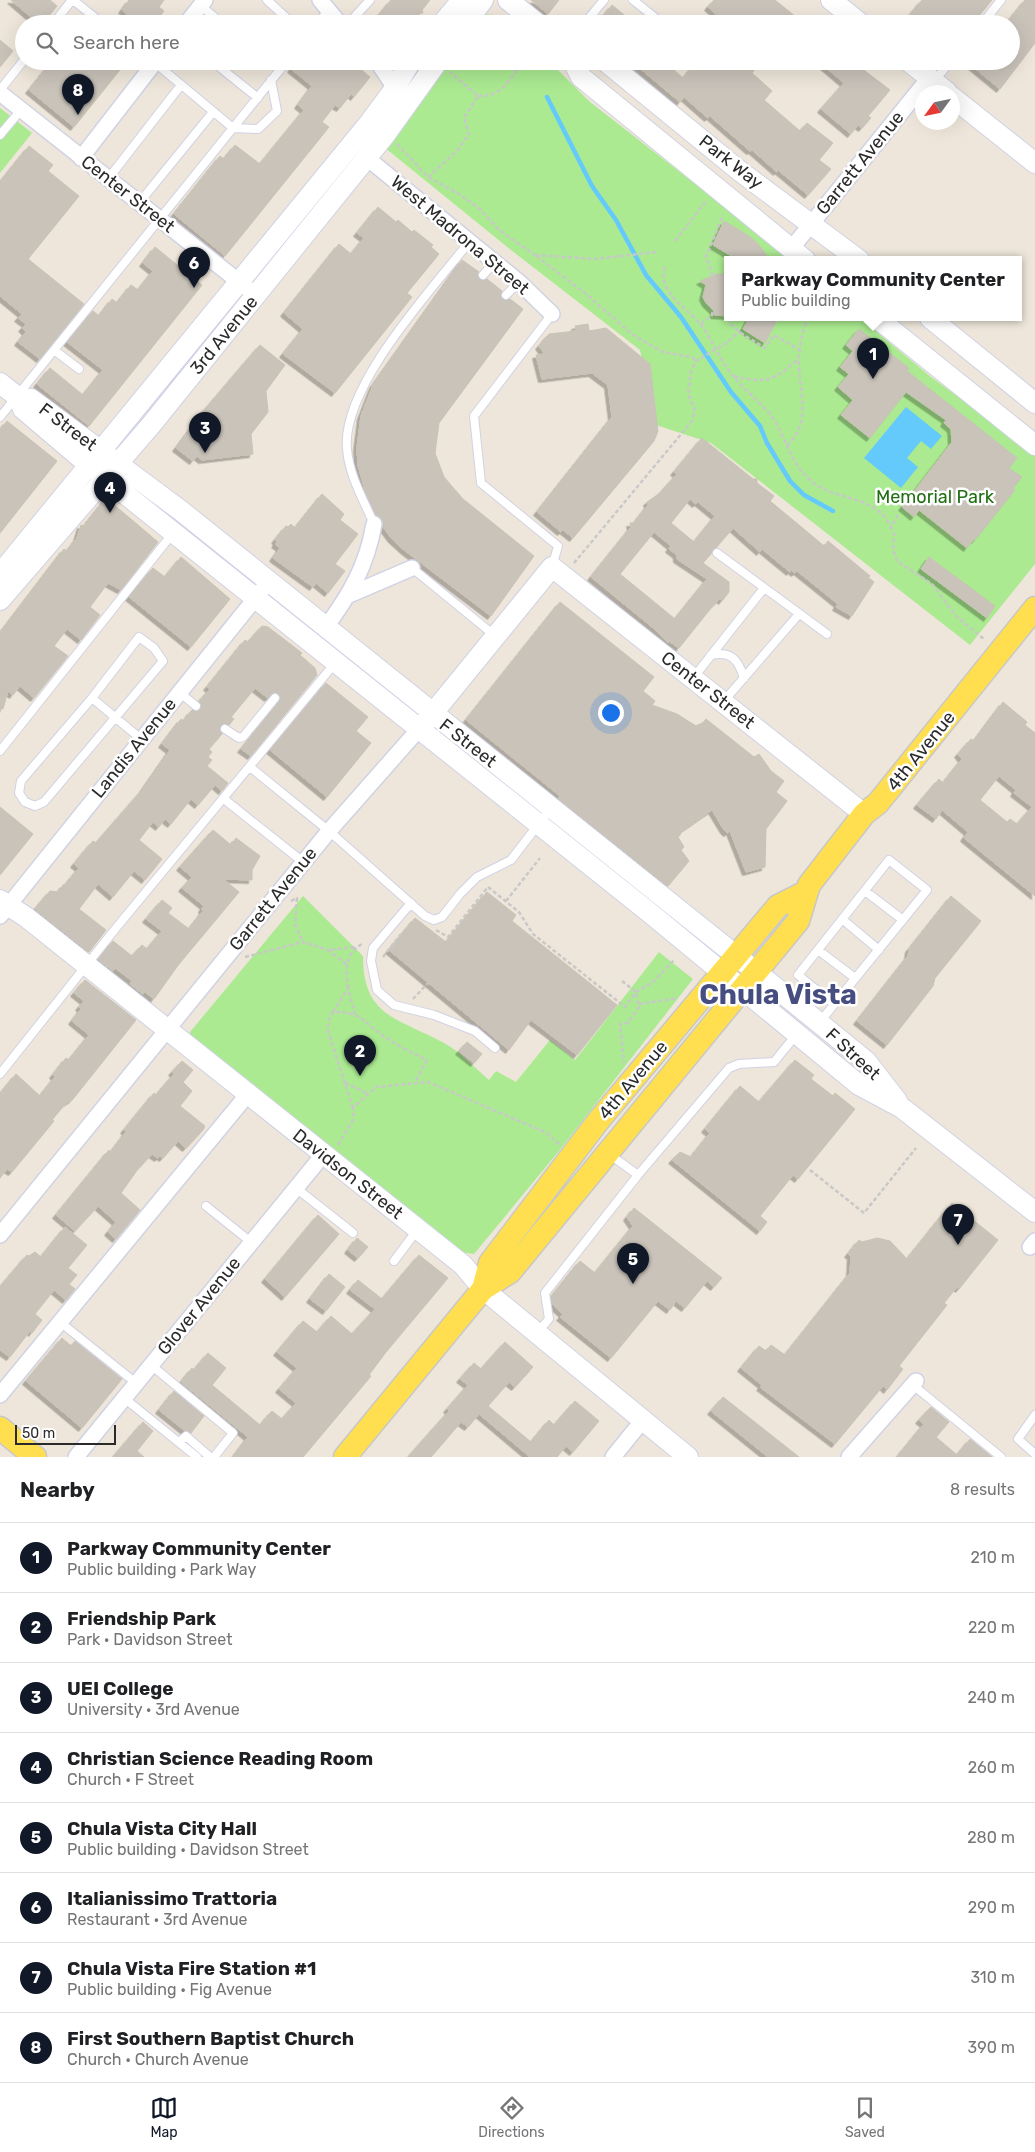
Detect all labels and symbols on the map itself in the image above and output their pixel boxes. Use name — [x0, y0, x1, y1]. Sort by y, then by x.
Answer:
pin: 8 — [62, 74, 94, 115]
north arrow — [915, 85, 960, 130]
street label: Garrett Avenue — [812, 107, 908, 219]
street label: Park Way — [695, 130, 767, 194]
street label: Center Street — [77, 151, 179, 237]
street label: West Madrona Street — [386, 171, 534, 299]
pin: 6 — [178, 247, 210, 288]
street label: 3rd Avenue — [186, 291, 262, 379]
pin: 1 — [857, 338, 889, 379]
street label: F Street — [35, 398, 101, 456]
pin: 3 — [189, 412, 221, 453]
pin: 4 — [94, 472, 126, 513]
park label: Memorial Park — [876, 486, 995, 508]
street label: Center Street — [657, 647, 759, 733]
street label: Landis Avenue — [87, 694, 181, 802]
your location — [598, 700, 624, 726]
street label: 4th Avenue — [882, 707, 960, 795]
street label: F Street — [435, 714, 501, 772]
street label: Garrett Avenue — [225, 843, 321, 955]
district label: Chula Vista — [699, 978, 857, 1011]
street label: F Street — [821, 1023, 885, 1085]
pin: 2 — [344, 1035, 376, 1076]
street label: 4th Avenue — [594, 1036, 672, 1124]
street label: Davidson Street — [288, 1124, 408, 1224]
pin: 7 — [942, 1204, 974, 1245]
pin: 5 — [617, 1243, 649, 1284]
street label: Glover Avenue — [153, 1253, 245, 1359]
scale bar — [15, 1422, 116, 1445]

